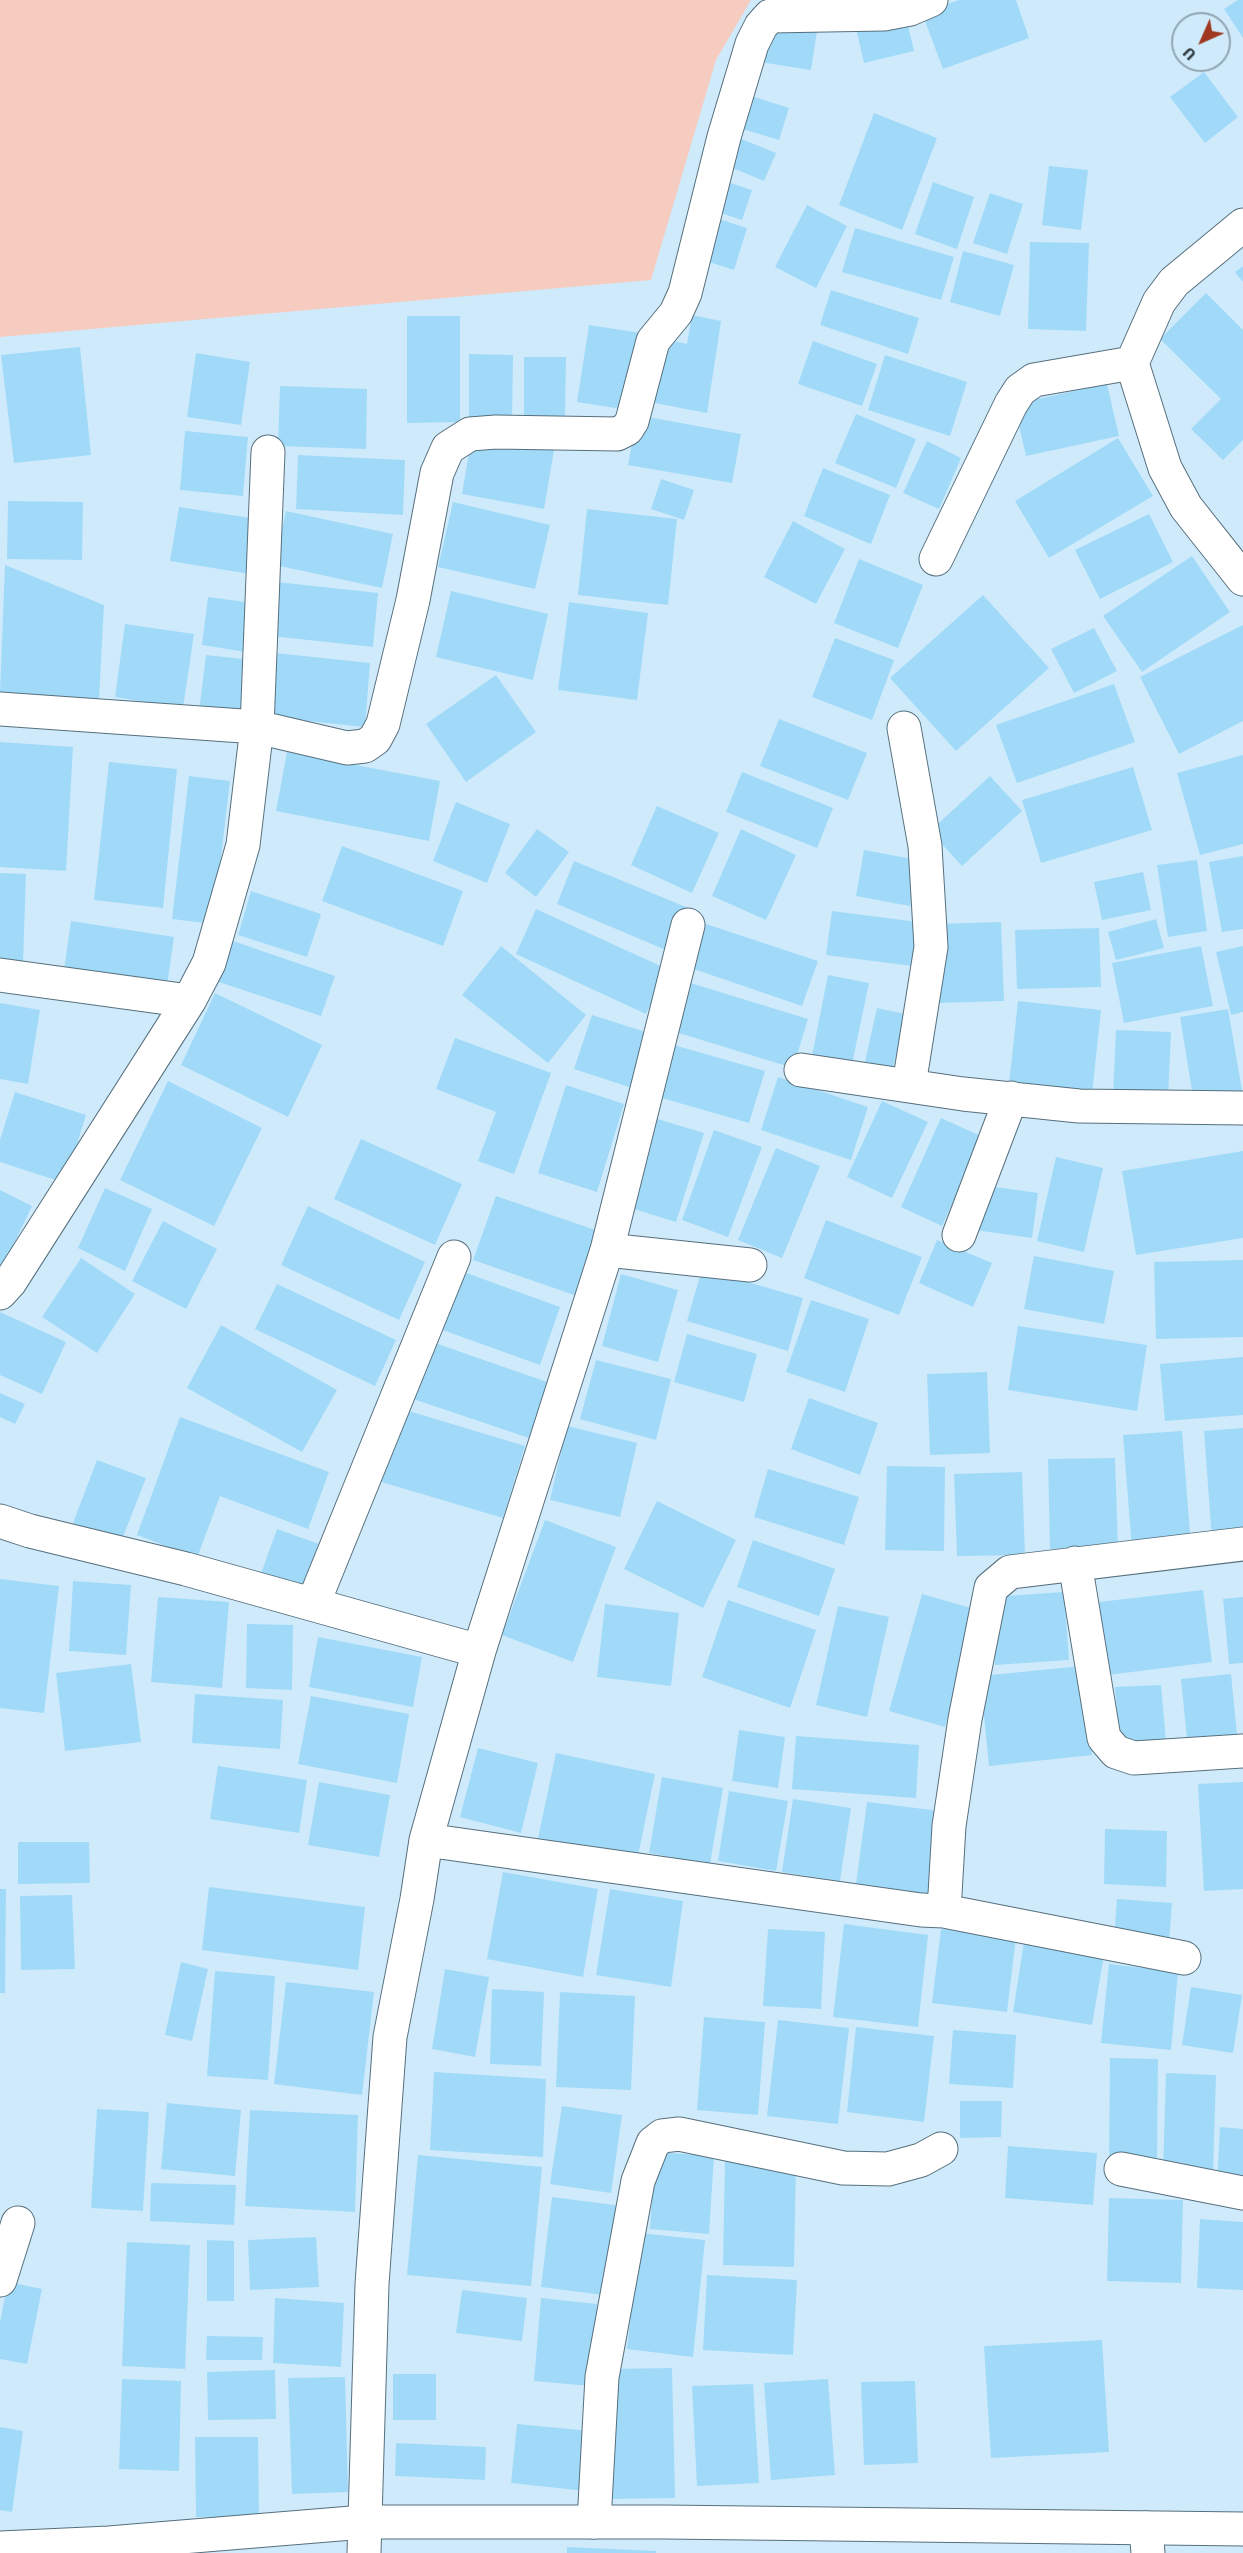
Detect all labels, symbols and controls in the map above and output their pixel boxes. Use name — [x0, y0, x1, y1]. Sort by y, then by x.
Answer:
north arrow — [1171, 12, 1231, 72]
text: U — [1179, 43, 1200, 64]

